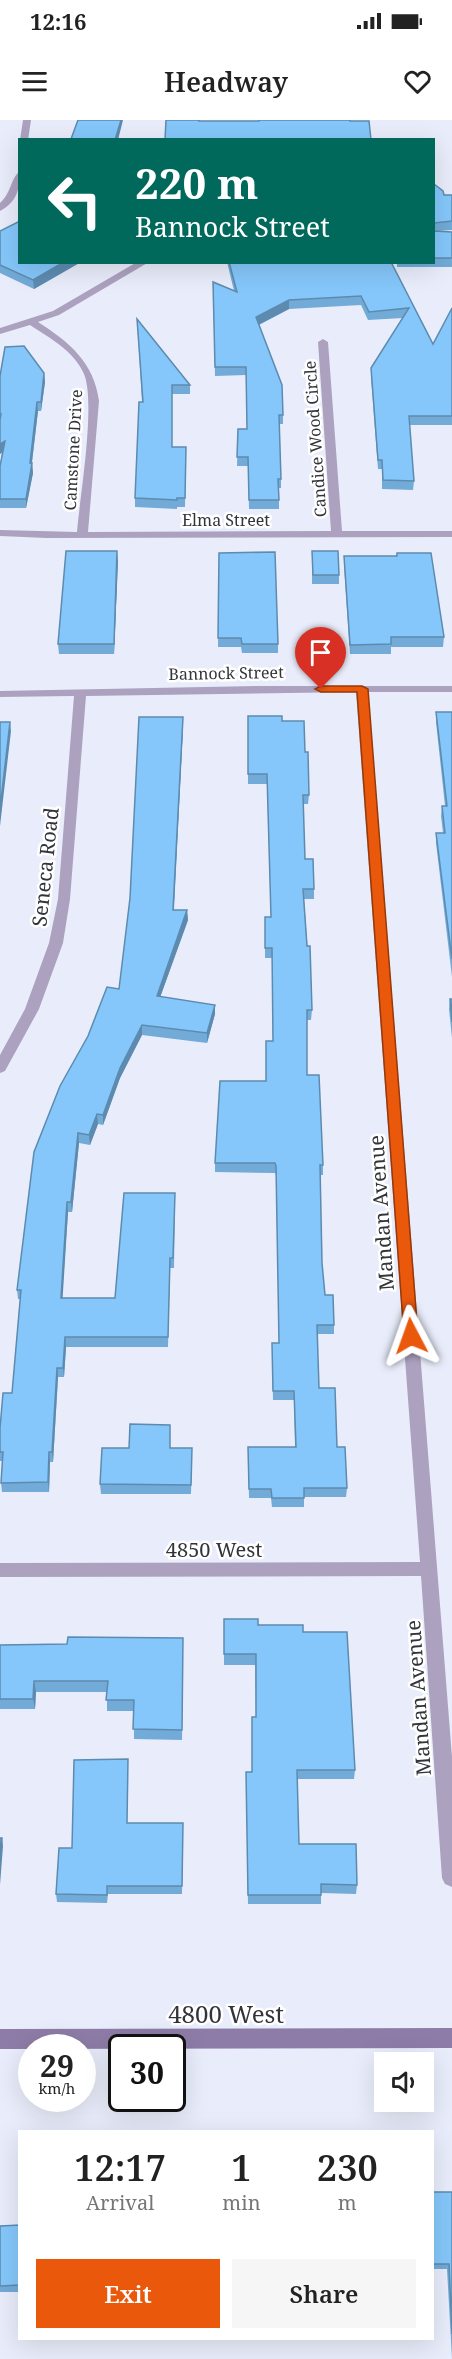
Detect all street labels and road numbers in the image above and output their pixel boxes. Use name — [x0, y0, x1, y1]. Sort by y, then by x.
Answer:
street label: Candice Wood Circle — [299, 360, 331, 518]
street label: Camstone Drive — [59, 389, 87, 511]
street label: Elma Street — [182, 509, 270, 531]
street label: Bannock Street — [168, 661, 284, 685]
street label: Seneca Road — [25, 806, 65, 928]
street label: Mandan Avenue — [362, 1134, 400, 1292]
street label: 4850 West — [166, 1536, 262, 1563]
street label: Mandan Avenue — [399, 1619, 437, 1777]
street label: 4800 West — [168, 1997, 284, 2030]

